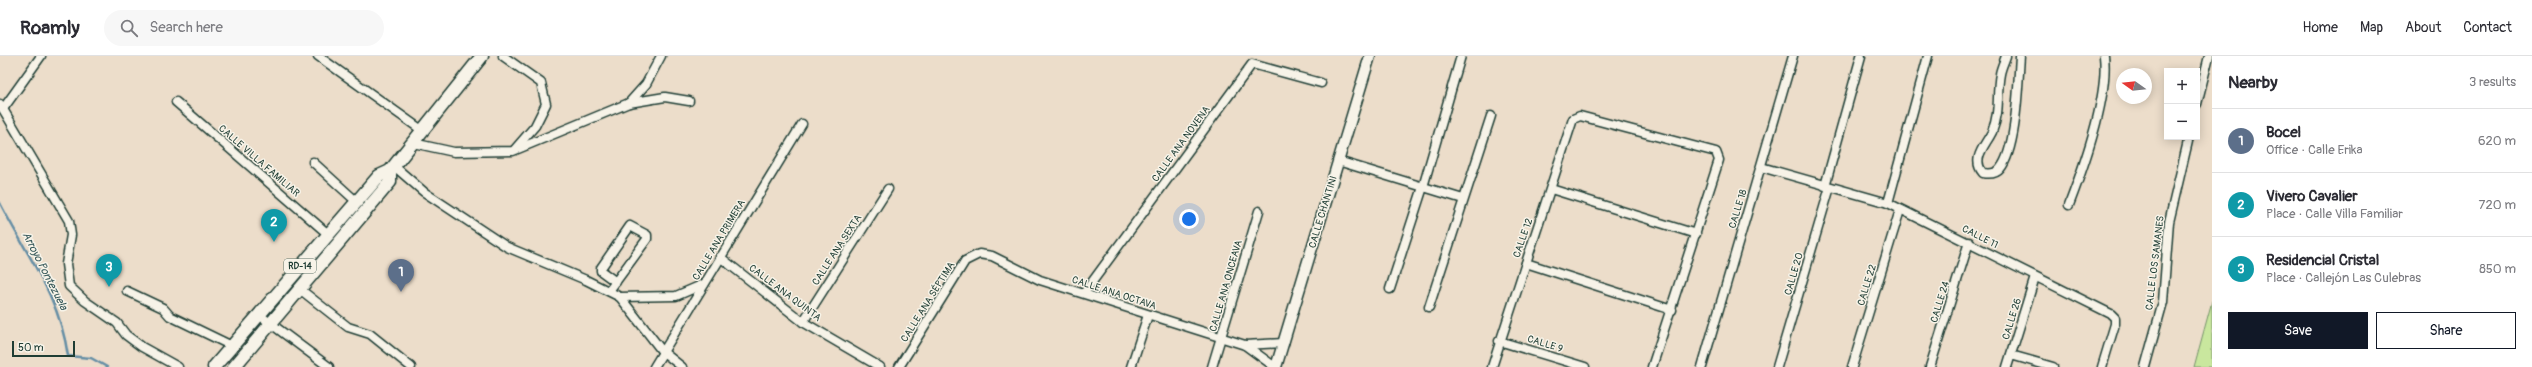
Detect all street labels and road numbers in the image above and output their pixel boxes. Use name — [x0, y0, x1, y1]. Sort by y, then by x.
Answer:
street label: CALLE ANA NOVENA — [1149, 103, 1213, 184]
street label: CALLE VILLA FAMILIAR — [216, 123, 302, 200]
street label: CALLE CHANTINI — [1306, 174, 1340, 250]
street label: CALLE 18 — [1726, 188, 1750, 230]
street label: CALLE ANA PRIMERA — [690, 197, 748, 283]
street label: CALLE ANA SEXTA — [810, 212, 865, 288]
street label: CALLE LOS SAMANES — [2143, 215, 2167, 311]
street label: CALLE 12 — [1511, 216, 1535, 259]
street label: CALLE 11 — [1960, 223, 2000, 251]
street label: CALLE ANA ONCEAVA — [1207, 238, 1245, 333]
street label: CALLE 20 — [1782, 251, 1806, 297]
road number: RD-14 — [284, 259, 316, 273]
street label: CALLE ANA SÉPTIMA — [898, 259, 958, 344]
street label: CALLE ANA QUINTA — [747, 262, 824, 324]
street label: CALLE 22 — [1855, 263, 1879, 307]
street label: CALLE ANA OCTAVA — [1070, 274, 1158, 312]
street label: CALLE 24 — [1928, 280, 1952, 324]
street label: CALLE 26 — [2000, 297, 2024, 341]
street label: CALLE 9 — [1526, 333, 1564, 355]

